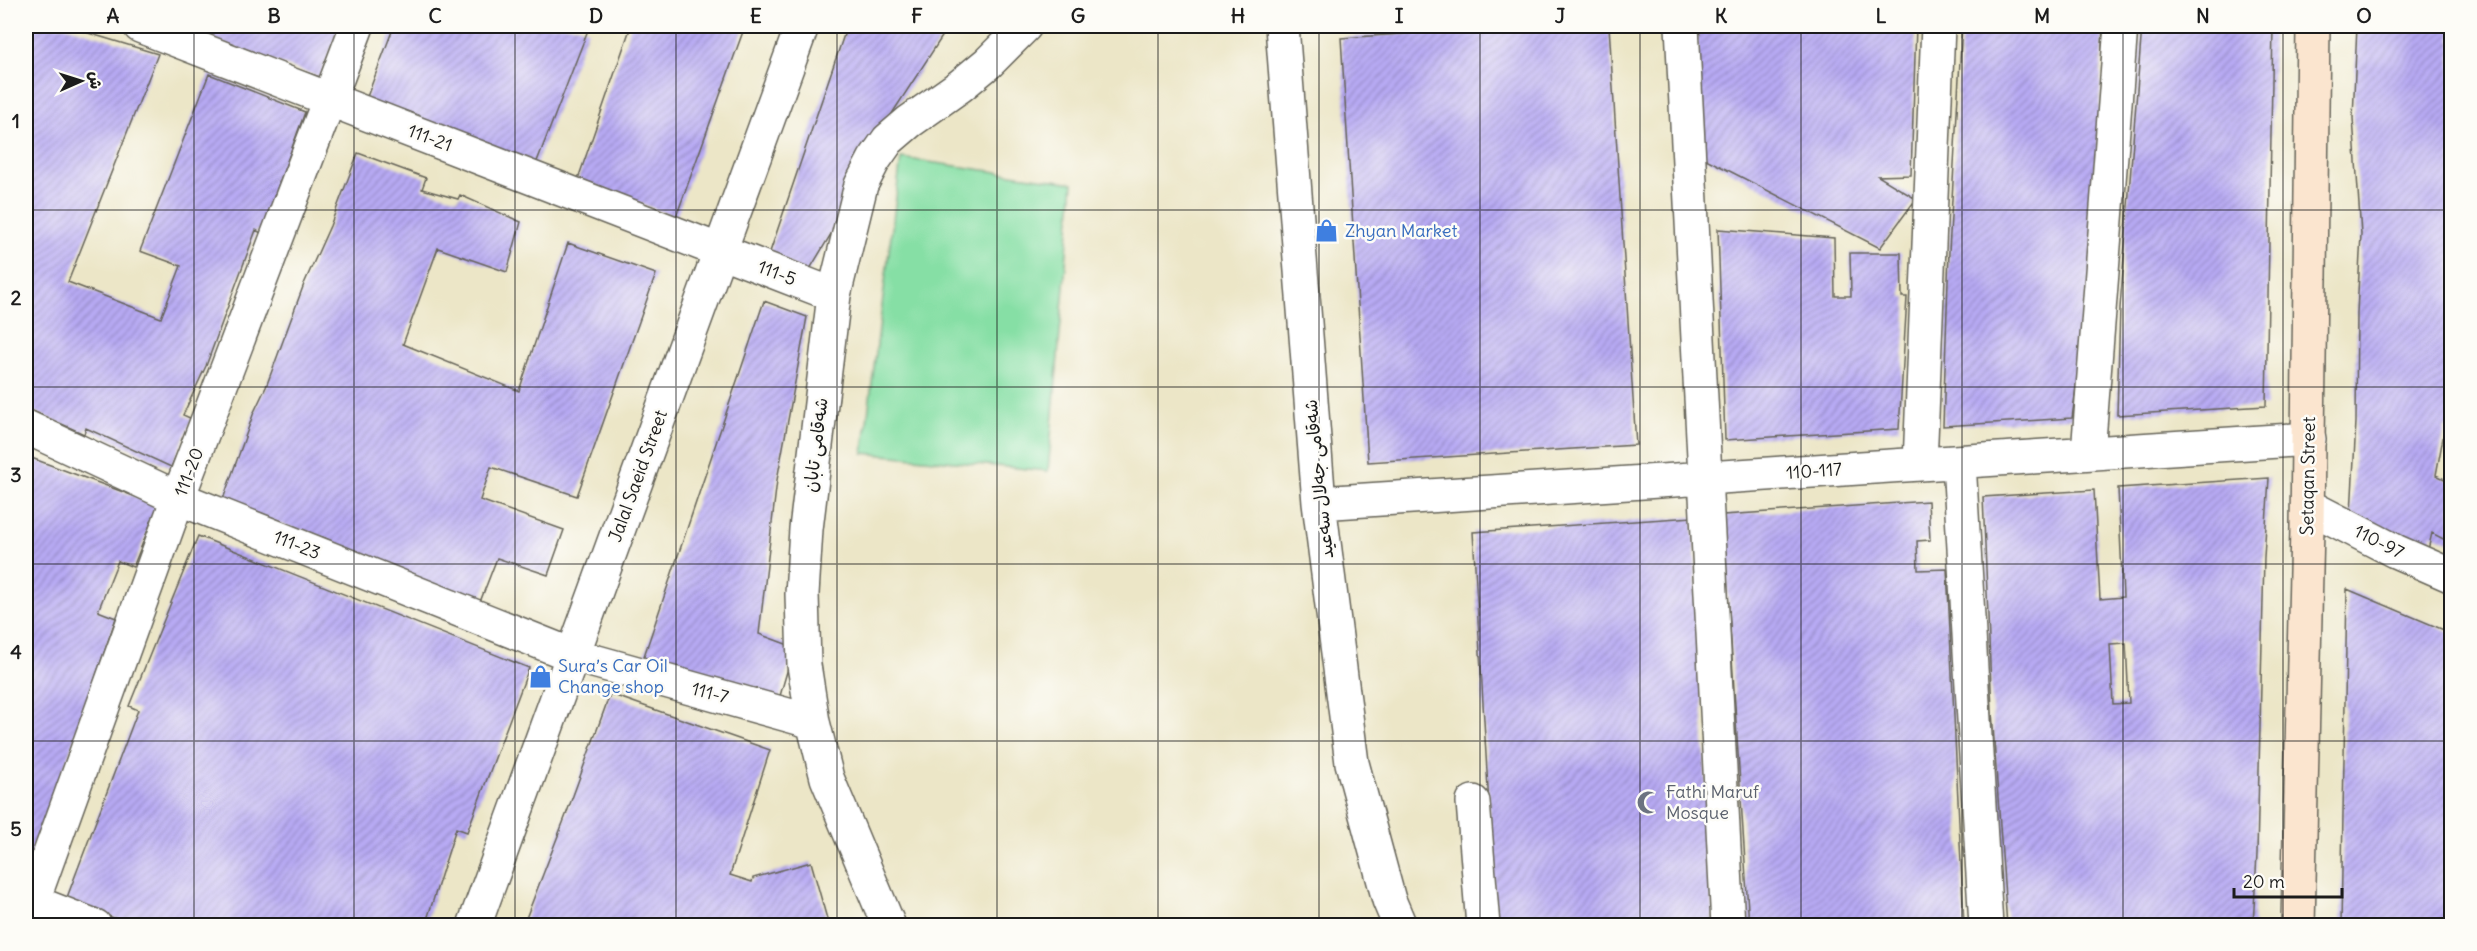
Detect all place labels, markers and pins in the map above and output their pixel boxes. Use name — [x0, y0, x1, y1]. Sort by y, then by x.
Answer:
shop icon: Zhyan Market — [1314, 218, 1340, 244]
place label: Zhyan Market — [1345, 219, 1458, 242]
place label: Sura’s Car Oil Change shop — [558, 654, 668, 698]
shop icon: Sura’s Car Oil Change shop — [527, 663, 553, 689]
place label: Fathi Maruf Mosque — [1666, 780, 1760, 824]
mosque icon: Fathi Maruf Mosque — [1635, 789, 1661, 815]

